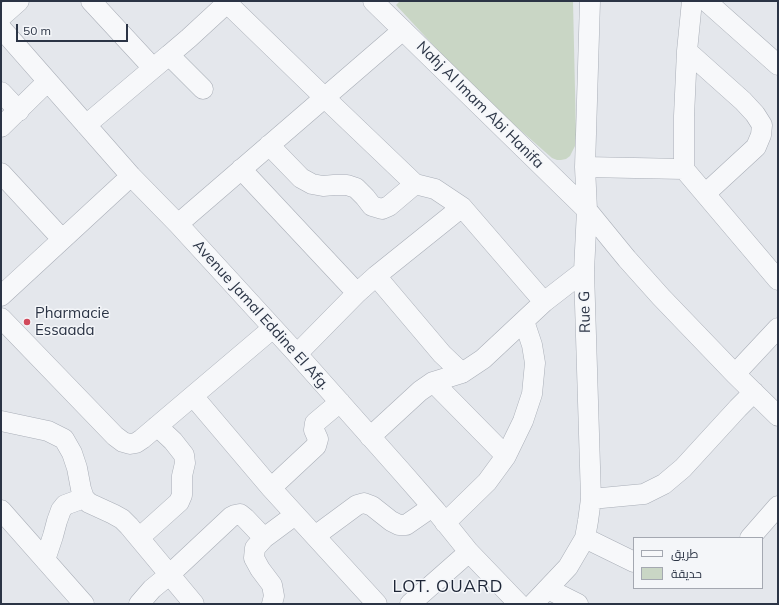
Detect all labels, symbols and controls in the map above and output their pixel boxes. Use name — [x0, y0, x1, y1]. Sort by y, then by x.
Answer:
scale bar — [18, 16, 130, 42]
text: 50 m — [23, 23, 51, 38]
street label: Nahj Al Imam Abi Hanifa — [413, 38, 547, 172]
street label: Avenue Jamal Eddine El Afg. — [189, 236, 333, 394]
street label: Rue G — [576, 291, 594, 333]
place label: Pharmacie Essaada — [35, 304, 109, 339]
marker: Pharmacie Essaada — [22, 317, 32, 327]
legend — [633, 537, 763, 589]
text: طريق — [671, 546, 698, 561]
text: حديقة — [671, 566, 702, 581]
district label: LOT. OUARD — [393, 577, 503, 597]

